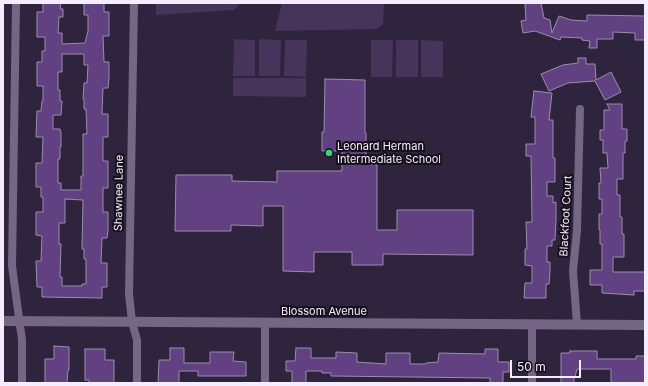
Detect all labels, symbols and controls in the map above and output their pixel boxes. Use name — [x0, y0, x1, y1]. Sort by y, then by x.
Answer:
place label: Leonard Herman Intermediate School — [337, 140, 441, 166]
marker: Leonard Herman Intermediate School — [324, 148, 334, 158]
street label: Shawnee Lane — [112, 155, 126, 231]
street label: Blackfoot Court — [557, 175, 575, 257]
street label: Blossom Avenue — [281, 305, 367, 319]
scale bar — [512, 352, 583, 378]
text: 50 m — [517, 359, 546, 374]

